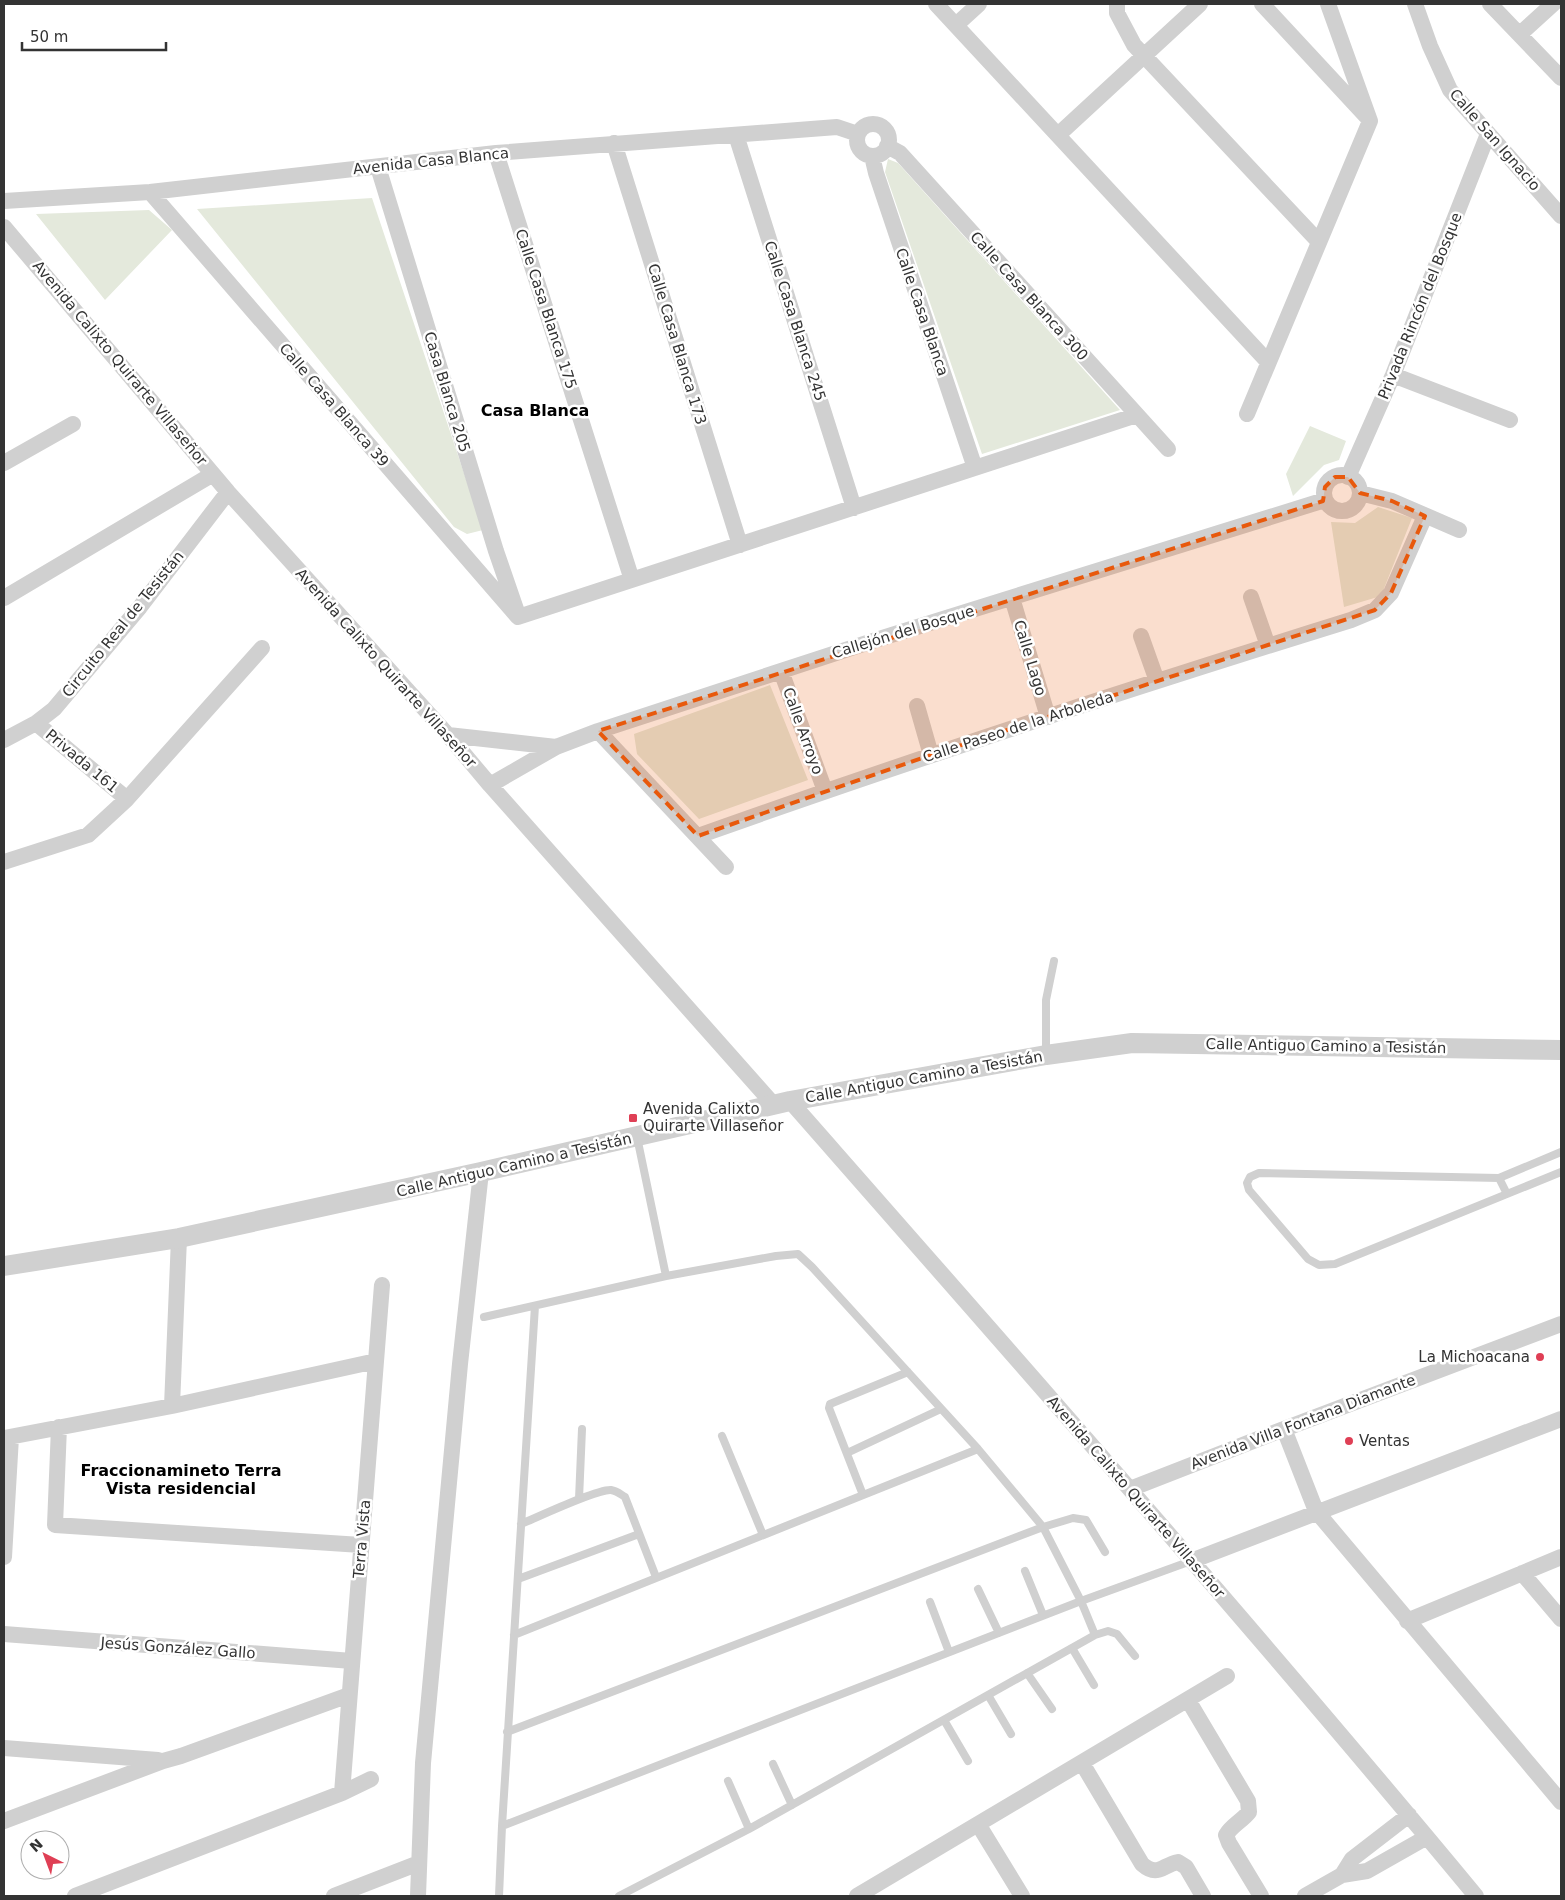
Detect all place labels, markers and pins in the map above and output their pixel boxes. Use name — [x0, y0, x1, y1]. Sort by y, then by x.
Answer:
place label: Avenida Calixto Quirarte Villaseñor — [643, 1100, 784, 1135]
marker: Avenida Calixto Quirarte Villaseñor — [627, 1112, 639, 1124]
place label: La Michoacana — [1418, 1348, 1530, 1366]
marker: La Michoacana — [1534, 1351, 1546, 1363]
place label: Ventas — [1359, 1432, 1410, 1450]
marker: Ventas — [1343, 1435, 1355, 1447]

